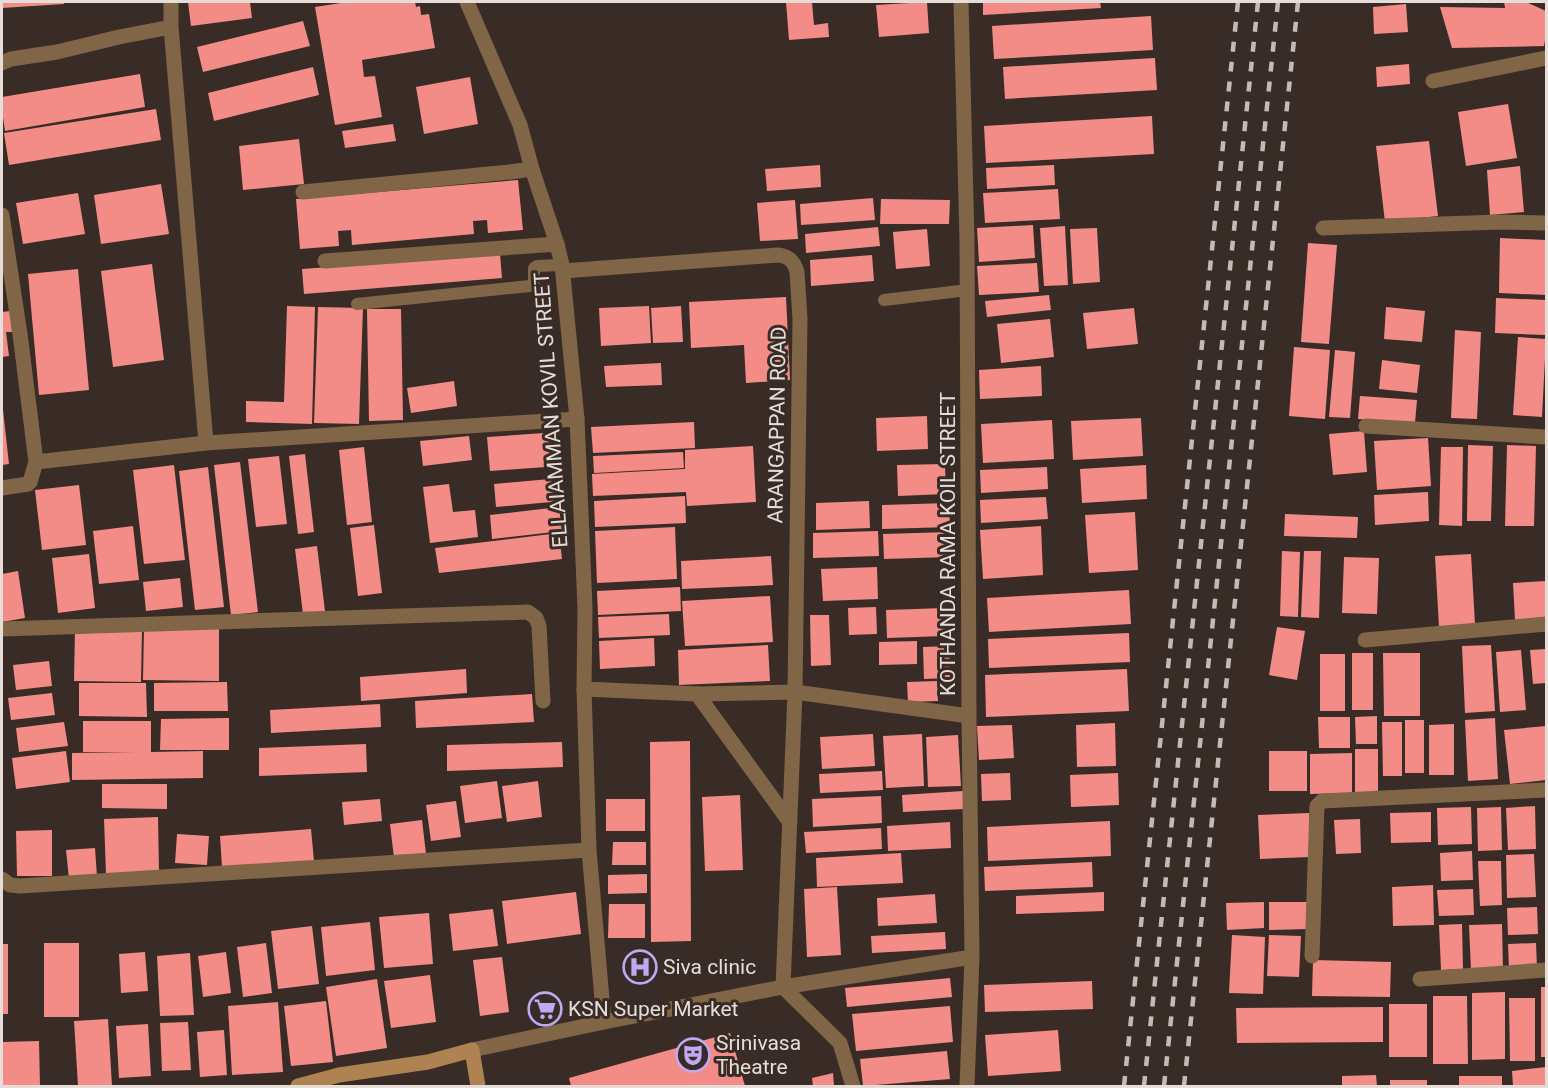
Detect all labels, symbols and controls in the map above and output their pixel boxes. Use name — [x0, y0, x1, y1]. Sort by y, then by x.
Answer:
street label: ELLAIAMMAN KOVIL STREET — [529, 271, 573, 549]
street label: ARANGAPPAN ROAD — [763, 326, 791, 524]
street label: KOTHANDA RAMA KOIL STREET — [936, 392, 960, 696]
hospital icon: Siva clinic — [622, 949, 658, 985]
place label: Siva clinic — [663, 955, 756, 979]
supermarket icon: KSN Super Market — [527, 991, 563, 1027]
place label: KSN Super Market — [568, 997, 739, 1021]
place label: Srinivasa Theatre — [716, 1031, 801, 1079]
theatre icon: Srinivasa Theatre — [675, 1037, 711, 1073]

